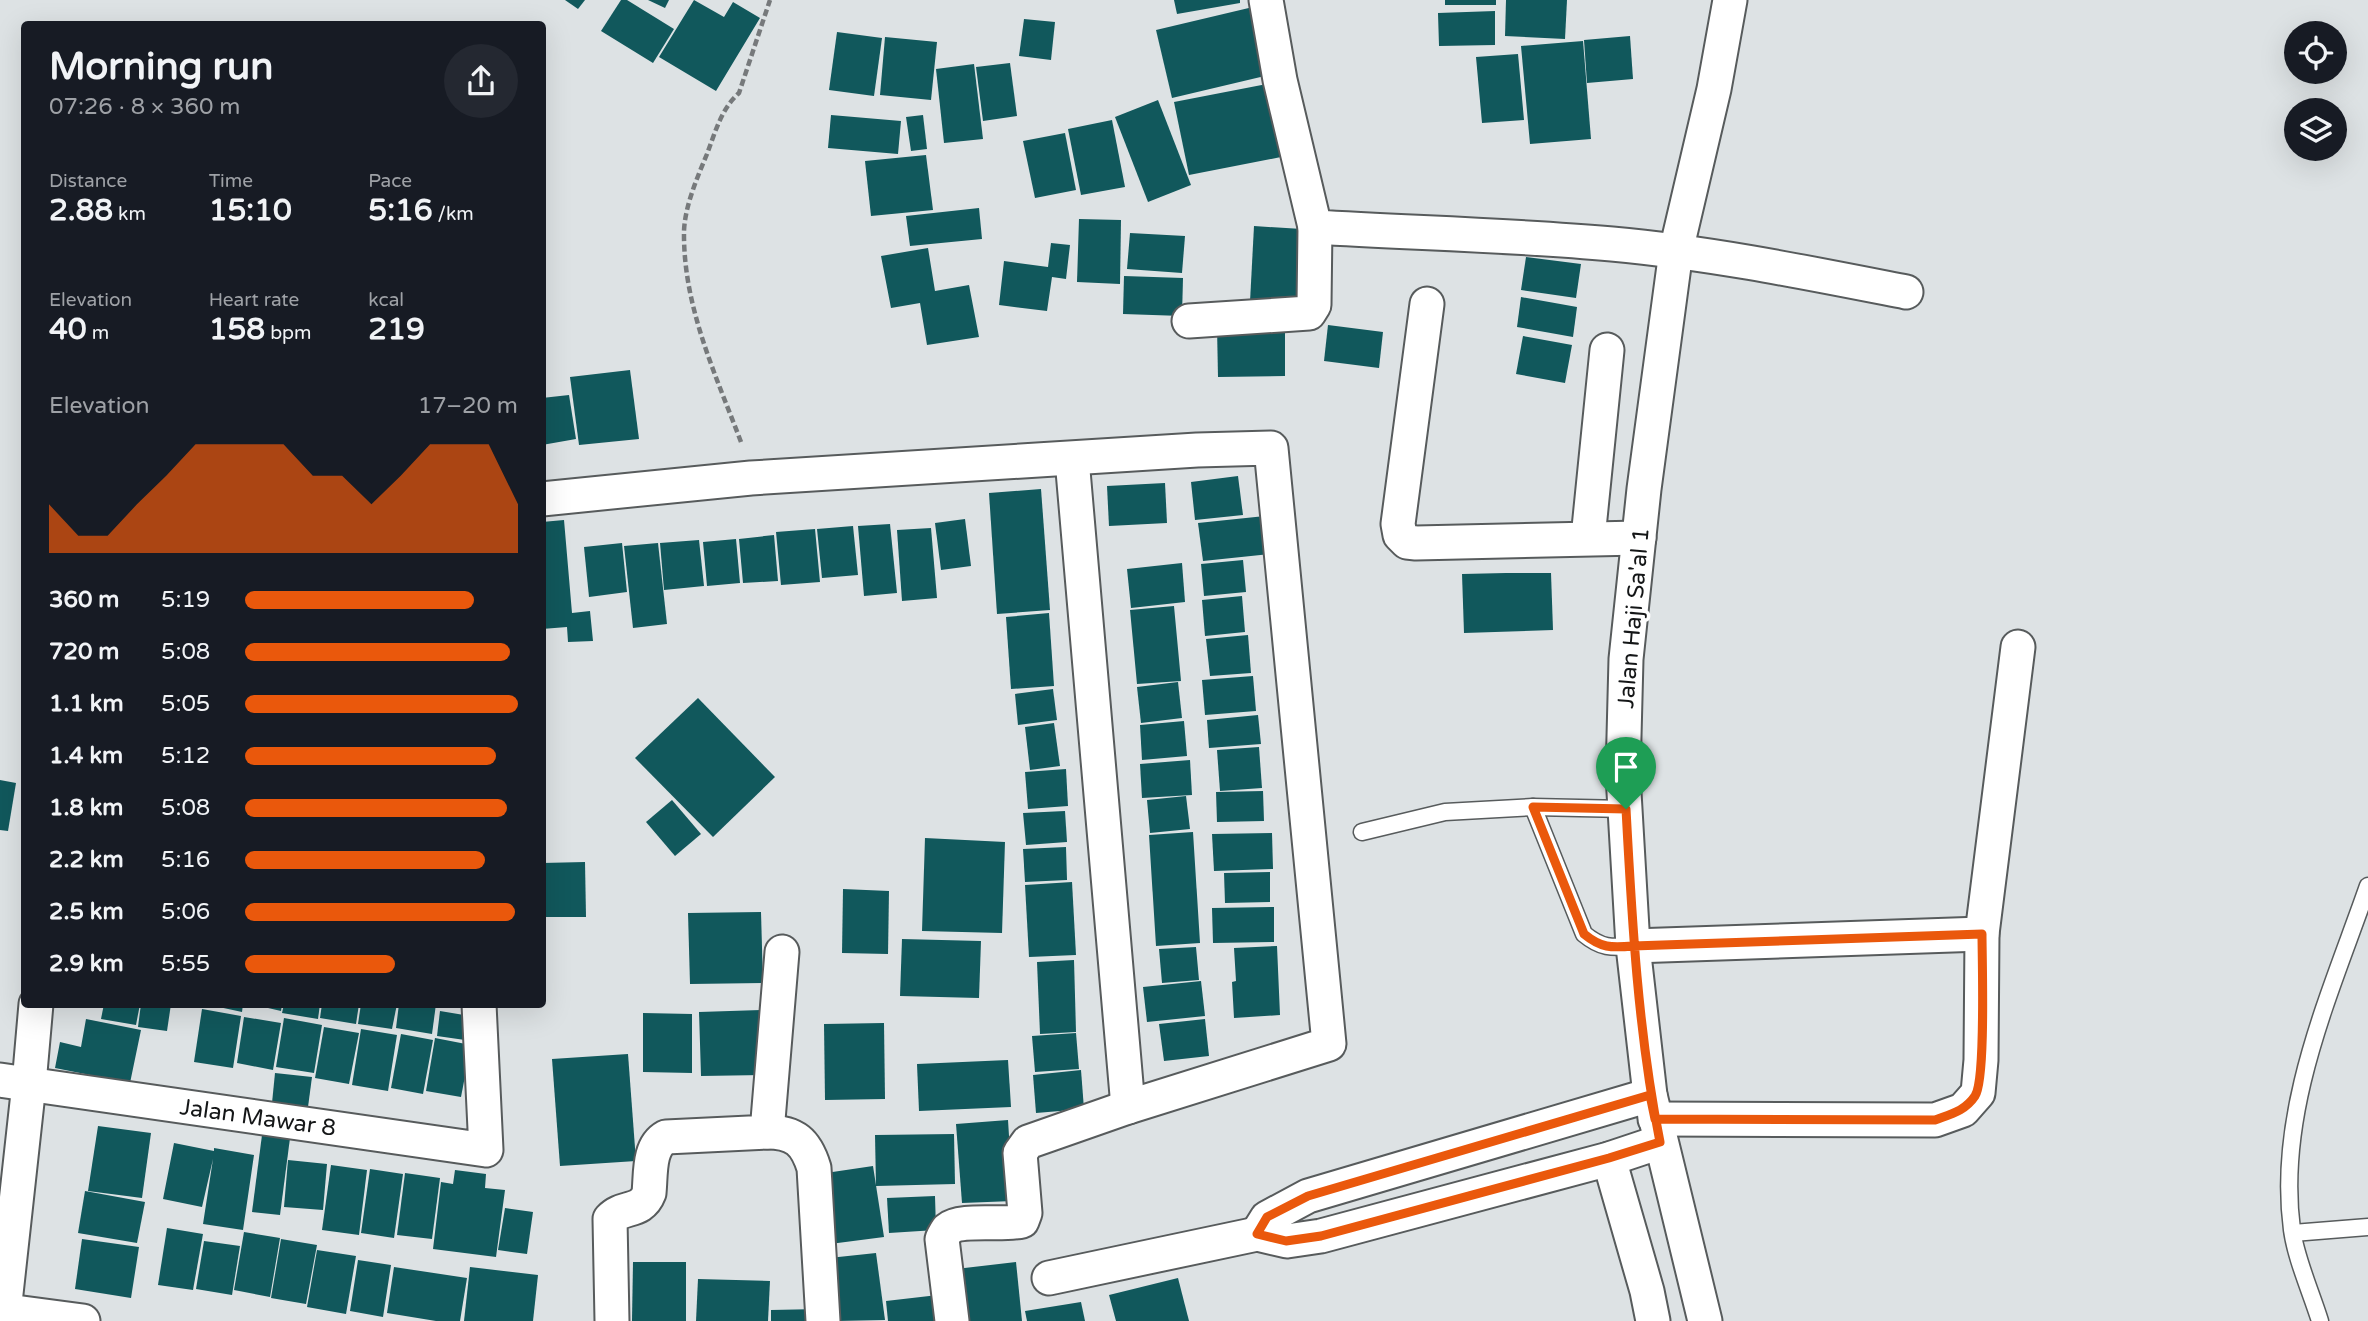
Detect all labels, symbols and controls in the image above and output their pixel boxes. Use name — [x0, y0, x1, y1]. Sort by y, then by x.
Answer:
map controls — [2284, 21, 2347, 161]
button: locate — [2284, 21, 2347, 84]
text: Morning run — [49, 44, 273, 90]
button: share — [444, 44, 518, 118]
text: 07:26 · 8 × 360 m — [49, 93, 240, 121]
button: layers — [2284, 98, 2347, 161]
text: Distance — [49, 170, 127, 192]
text: Time — [209, 170, 253, 192]
text: Pace — [368, 170, 412, 192]
text: 2.88 — [49, 192, 113, 229]
text: 15:10 — [209, 192, 292, 229]
text: 5:16 — [368, 192, 433, 229]
text: km — [113, 203, 146, 225]
text: /km — [433, 203, 474, 225]
text: Elevation — [49, 289, 132, 311]
text: Heart rate — [209, 289, 299, 311]
text: kcal — [368, 289, 404, 311]
text: 40 — [49, 311, 87, 348]
text: 158 — [209, 311, 265, 348]
text: 219 — [368, 311, 425, 348]
text: m — [87, 322, 109, 344]
text: bpm — [265, 322, 312, 344]
text: Elevation — [49, 392, 150, 420]
text: 17–20 m — [418, 392, 518, 420]
street label: Jalan Haji Sa'al 1 — [1612, 527, 1656, 710]
text: 360 m — [49, 586, 119, 614]
text: 5:19 — [161, 586, 210, 614]
text: 720 m — [49, 638, 119, 666]
text: 5:08 — [161, 638, 210, 666]
text: 1.1 km — [49, 690, 124, 718]
text: 5:05 — [161, 690, 210, 718]
pin — [1596, 737, 1656, 809]
text: 1.4 km — [49, 742, 123, 770]
text: 5:12 — [161, 742, 210, 770]
icon: arrive — [1607, 748, 1645, 786]
text: 1.8 km — [49, 794, 123, 822]
text: 5:08 — [161, 794, 210, 822]
text: 2.2 km — [49, 846, 124, 874]
text: 5:16 — [161, 846, 210, 874]
text: 2.5 km — [49, 898, 124, 926]
text: 5:06 — [161, 898, 210, 926]
text: 2.9 km — [49, 950, 124, 978]
text: 5:55 — [161, 950, 210, 978]
street label: Jalan Mawar 8 — [178, 1093, 338, 1143]

